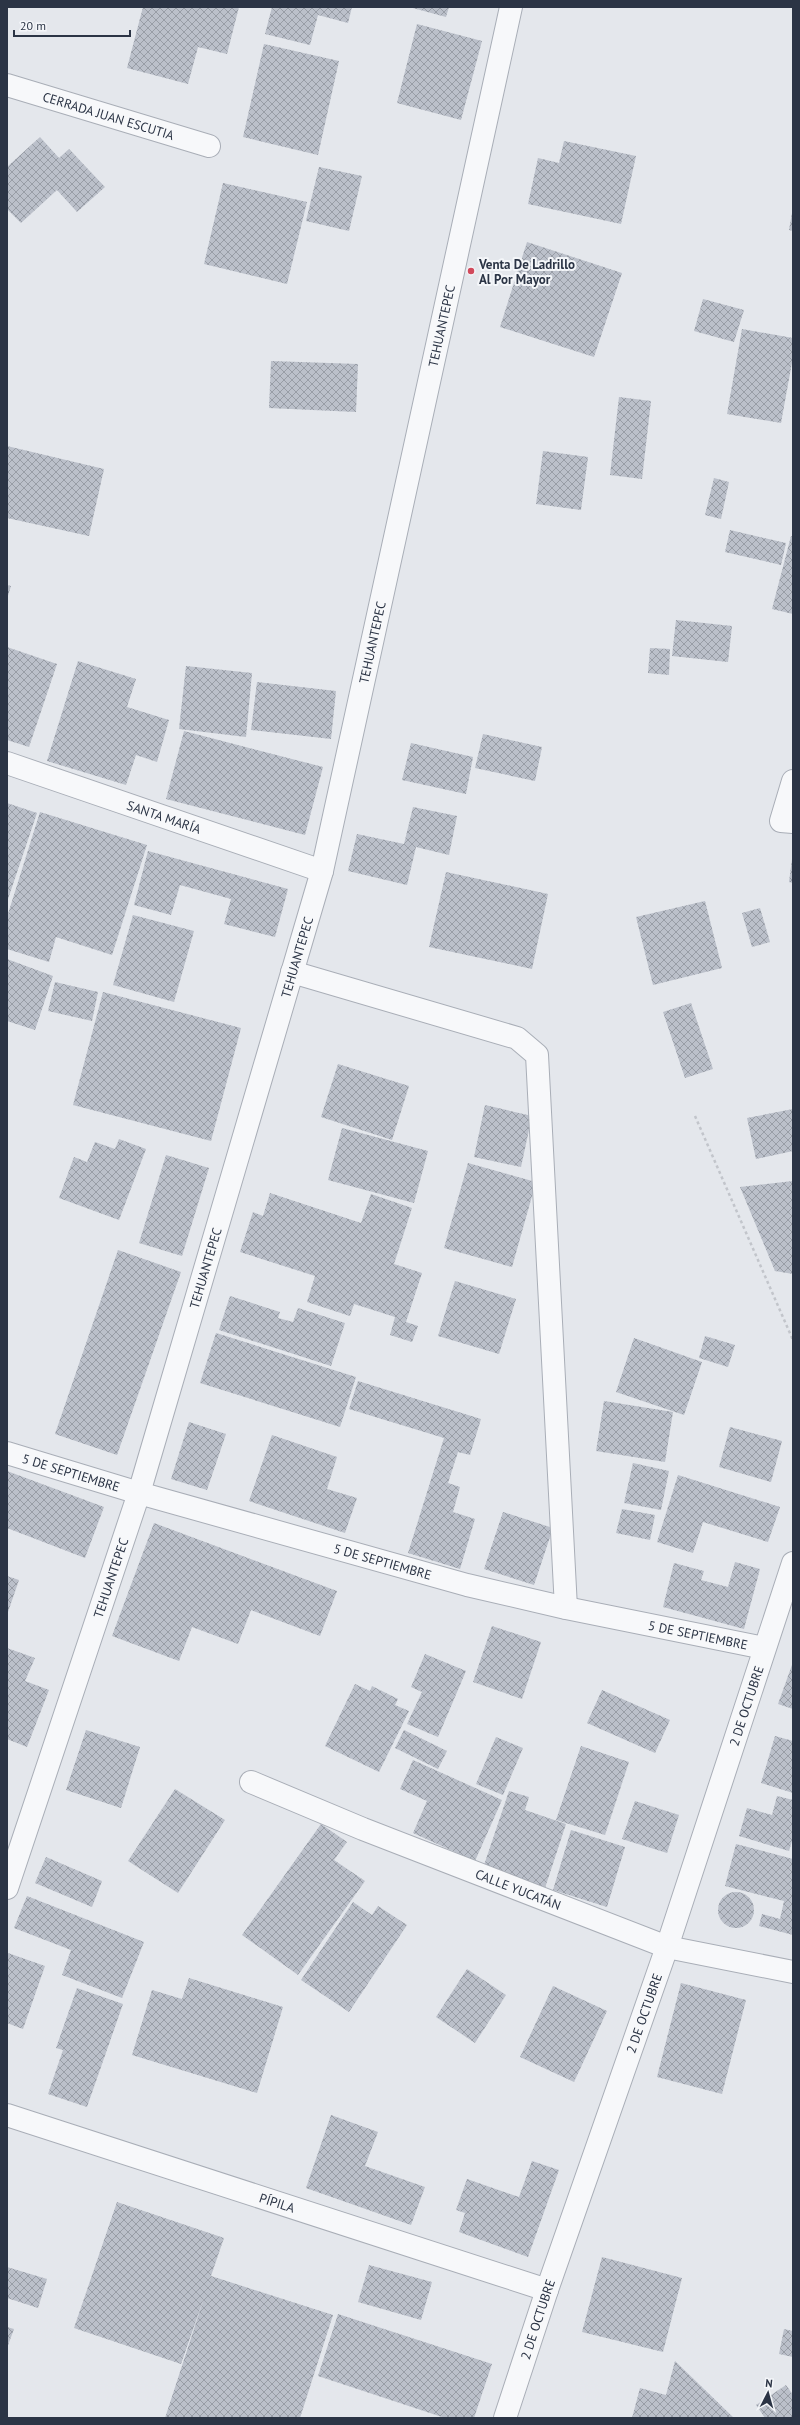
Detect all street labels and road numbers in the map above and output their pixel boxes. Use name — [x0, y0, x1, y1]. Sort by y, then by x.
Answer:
street label: CERRADA JUAN ESCUTIA — [41, 88, 177, 144]
street label: TEHUANTEPEC — [424, 283, 459, 368]
street label: TEHUANTEPEC — [355, 600, 389, 685]
street label: SANTA MARÍA — [125, 796, 204, 838]
street label: TEHUANTEPEC — [277, 915, 317, 1000]
street label: TEHUANTEPEC — [185, 1225, 225, 1311]
street label: 5 DE SEPTIEMBRE — [20, 1450, 122, 1495]
street label: TEHUANTEPEC — [89, 1535, 132, 1620]
street label: 5 DE SEPTIEMBRE — [332, 1540, 434, 1583]
street label: 5 DE SEPTIEMBRE — [647, 1616, 749, 1653]
street label: 2 DE OCTUBRE — [725, 1663, 767, 1748]
street label: CALLE YUCATÁN — [473, 1865, 563, 1914]
street label: 2 DE OCTUBRE — [622, 1971, 666, 2055]
street label: PÍPILA — [257, 2189, 298, 2216]
street label: 2 DE OCTUBRE — [516, 2277, 559, 2362]

